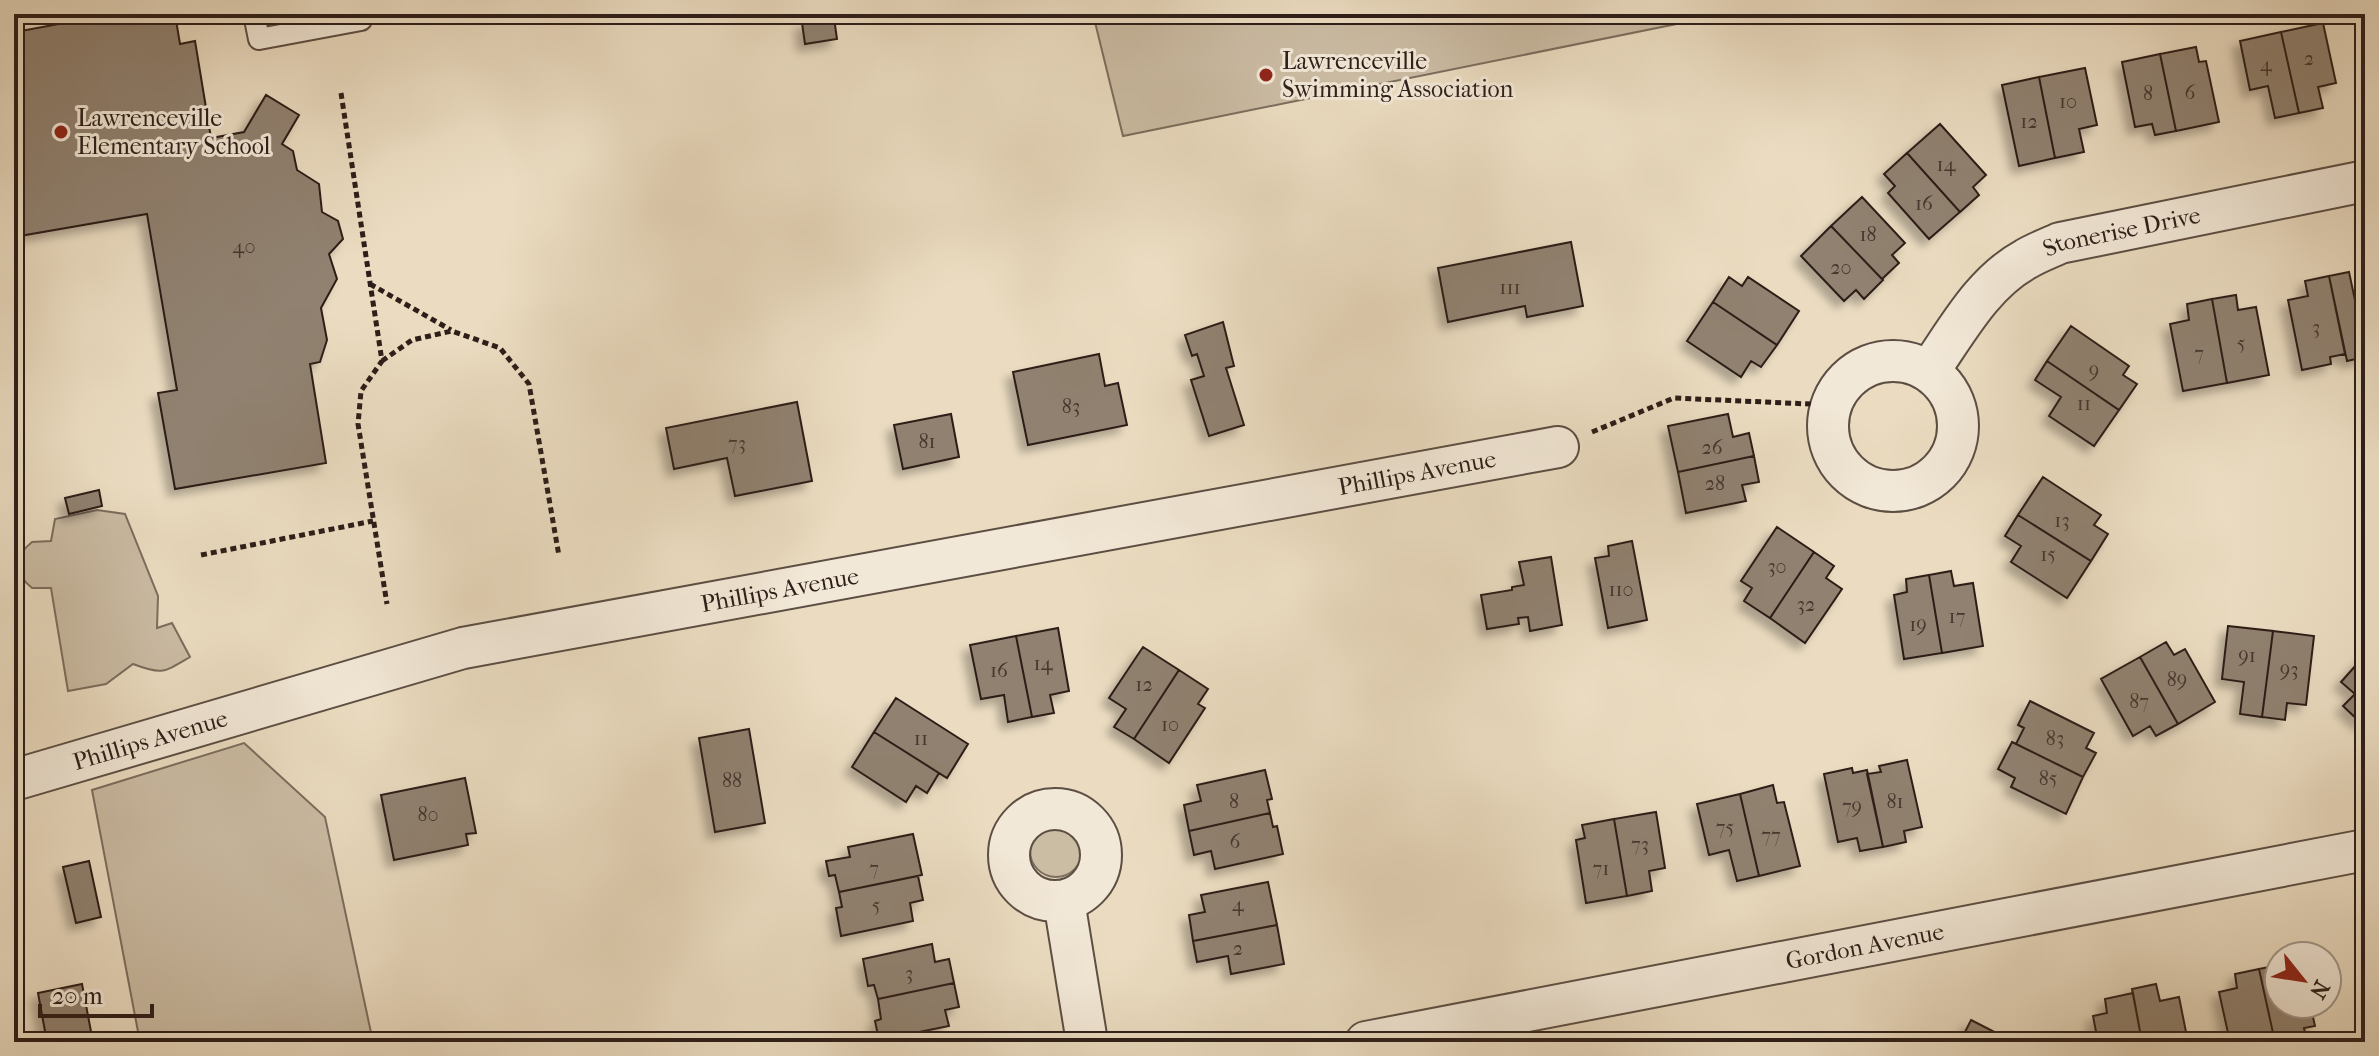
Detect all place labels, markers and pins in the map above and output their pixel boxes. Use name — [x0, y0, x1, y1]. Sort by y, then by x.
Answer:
place label: Lawrenceville Swimming Association — [1282, 47, 1514, 103]
marker: Lawrenceville Swimming Association — [1257, 66, 1275, 84]
place label: Lawrenceville Elementary School — [77, 104, 271, 160]
marker: Lawrenceville Elementary School — [52, 123, 70, 141]

